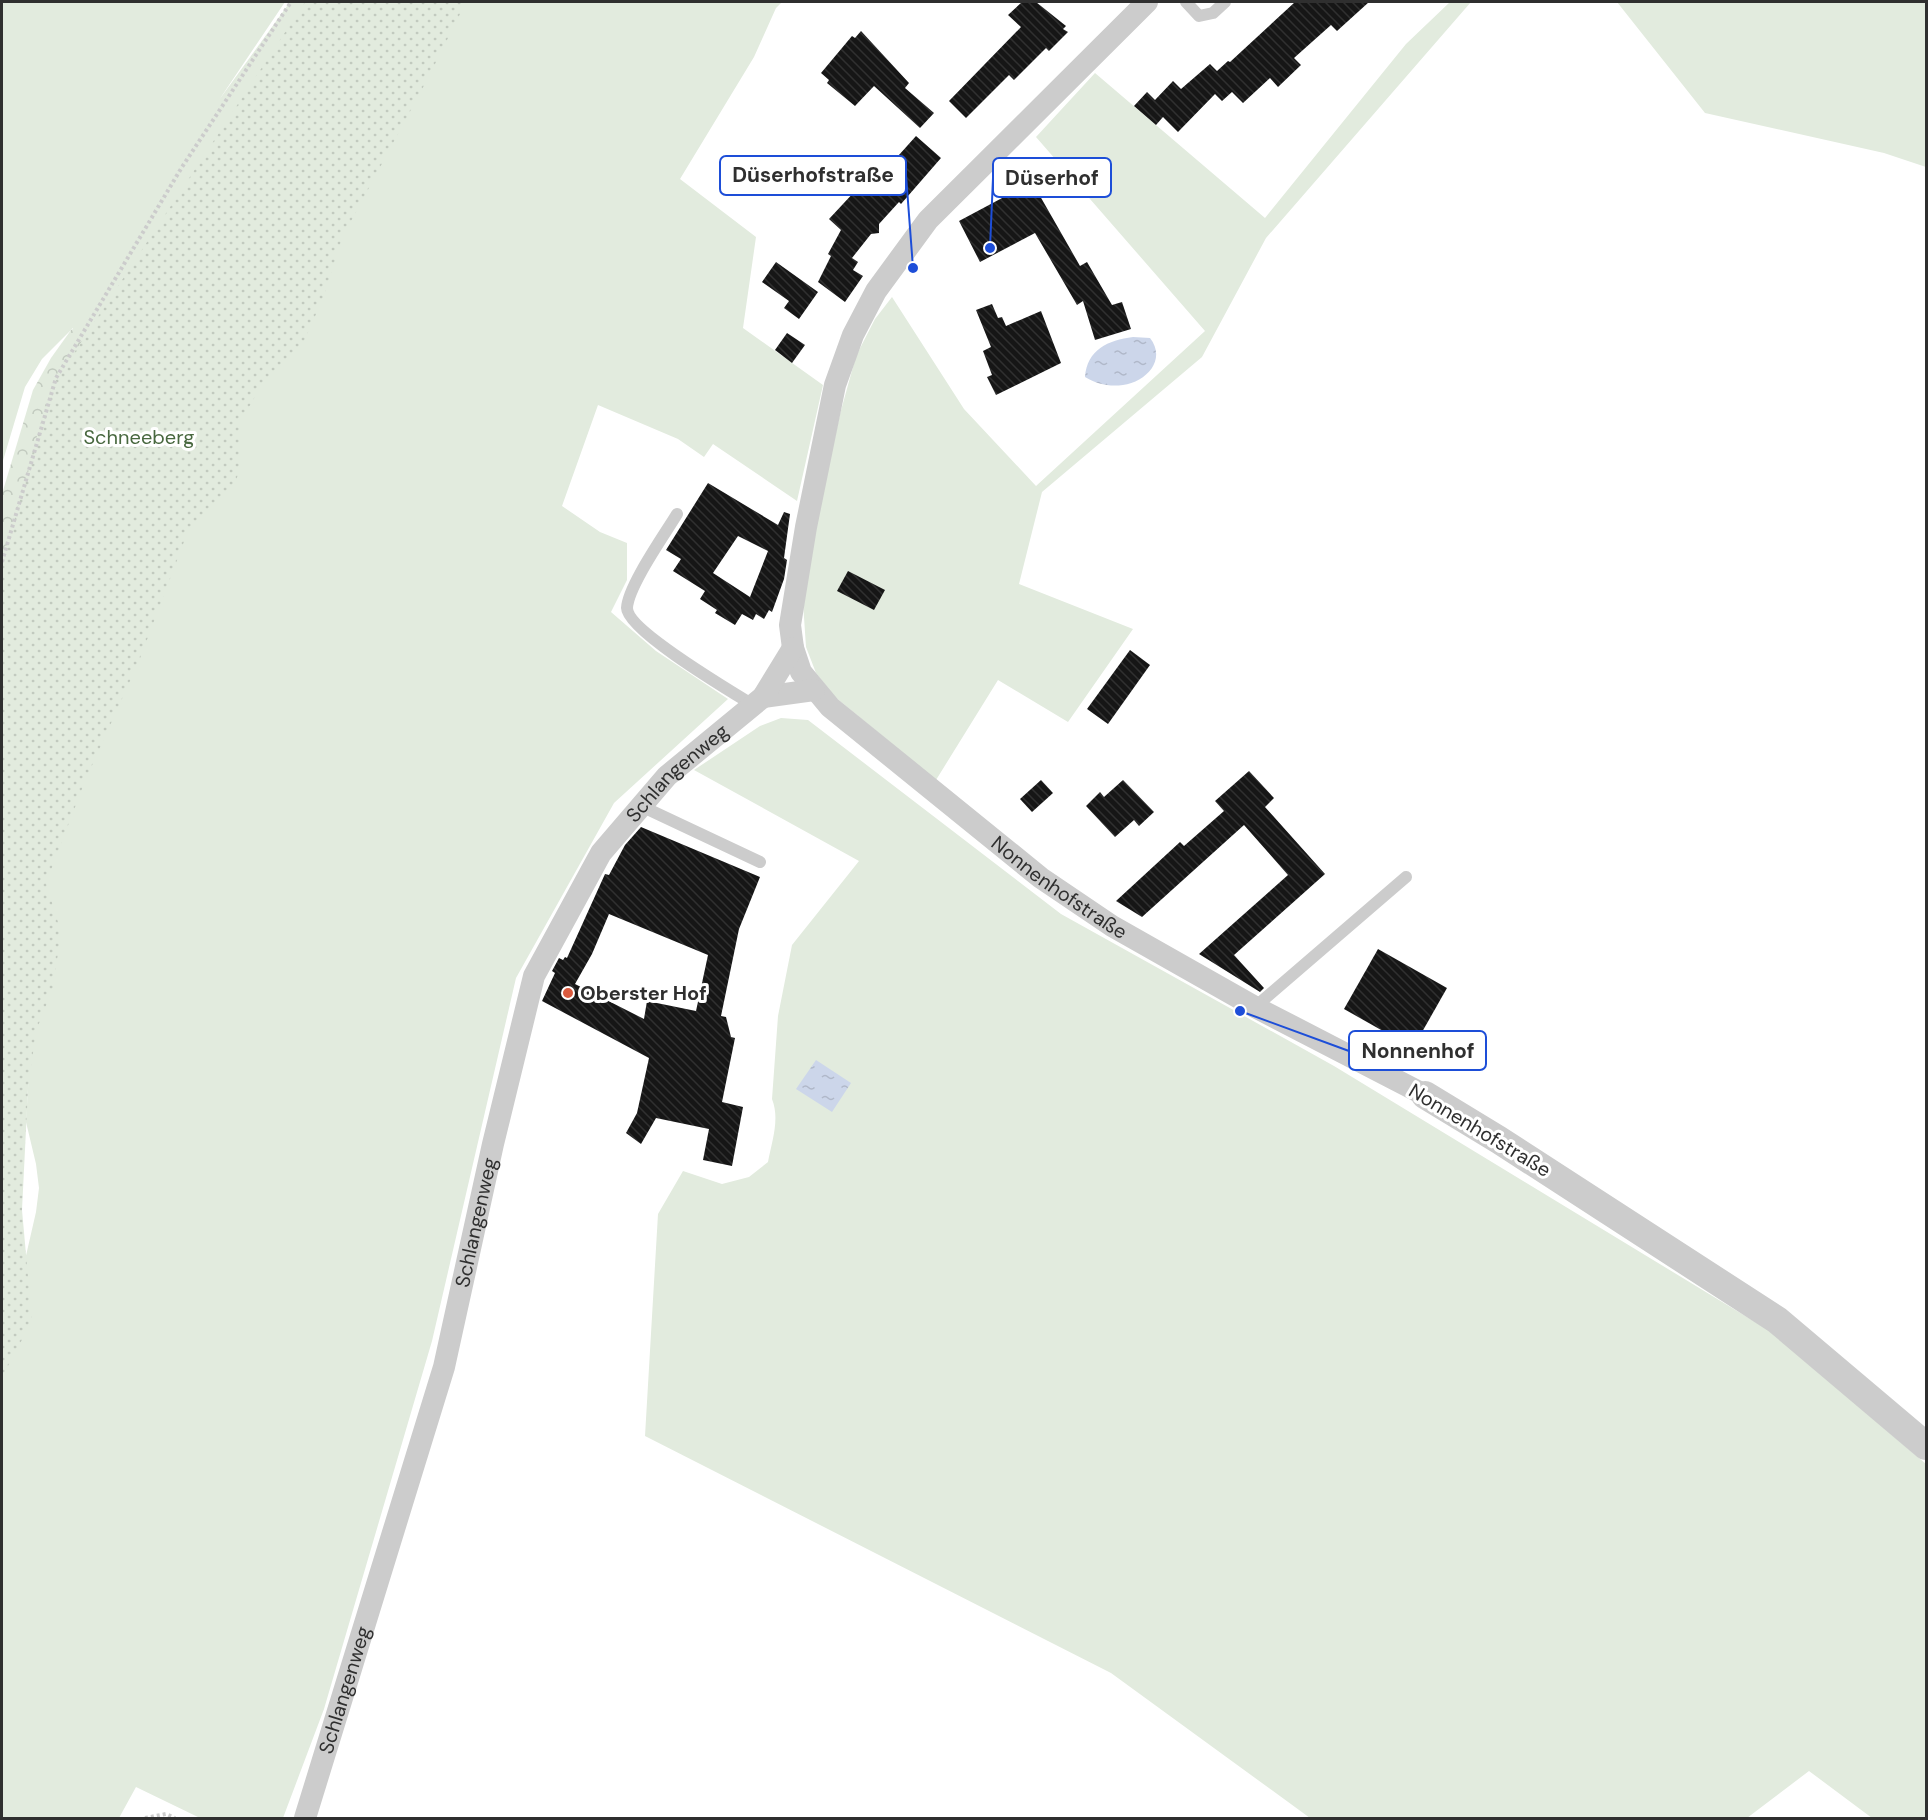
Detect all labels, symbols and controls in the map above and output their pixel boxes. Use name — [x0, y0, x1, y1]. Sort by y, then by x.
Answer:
callout: Düserhofstraße — [720, 156, 906, 195]
callout: Düserhof — [993, 158, 1111, 197]
text: Düserhofstraße — [732, 161, 894, 189]
text: Düserhof — [1005, 164, 1099, 192]
park label: Schneeberg — [84, 424, 194, 450]
street label: Schlangenweg — [620, 718, 734, 828]
street label: Nonnenhofstraße — [986, 830, 1132, 945]
place label: Oberster Hof — [580, 980, 707, 1006]
marker: Oberster Hof — [561, 986, 575, 1000]
callout: Nonnenhof — [1349, 1031, 1486, 1070]
text: Nonnenhof — [1361, 1037, 1475, 1065]
street label: Nonnenhofstraße — [1404, 1077, 1556, 1183]
street label: Schlangenweg — [449, 1155, 503, 1290]
street label: Schlangenweg — [313, 1623, 376, 1757]

